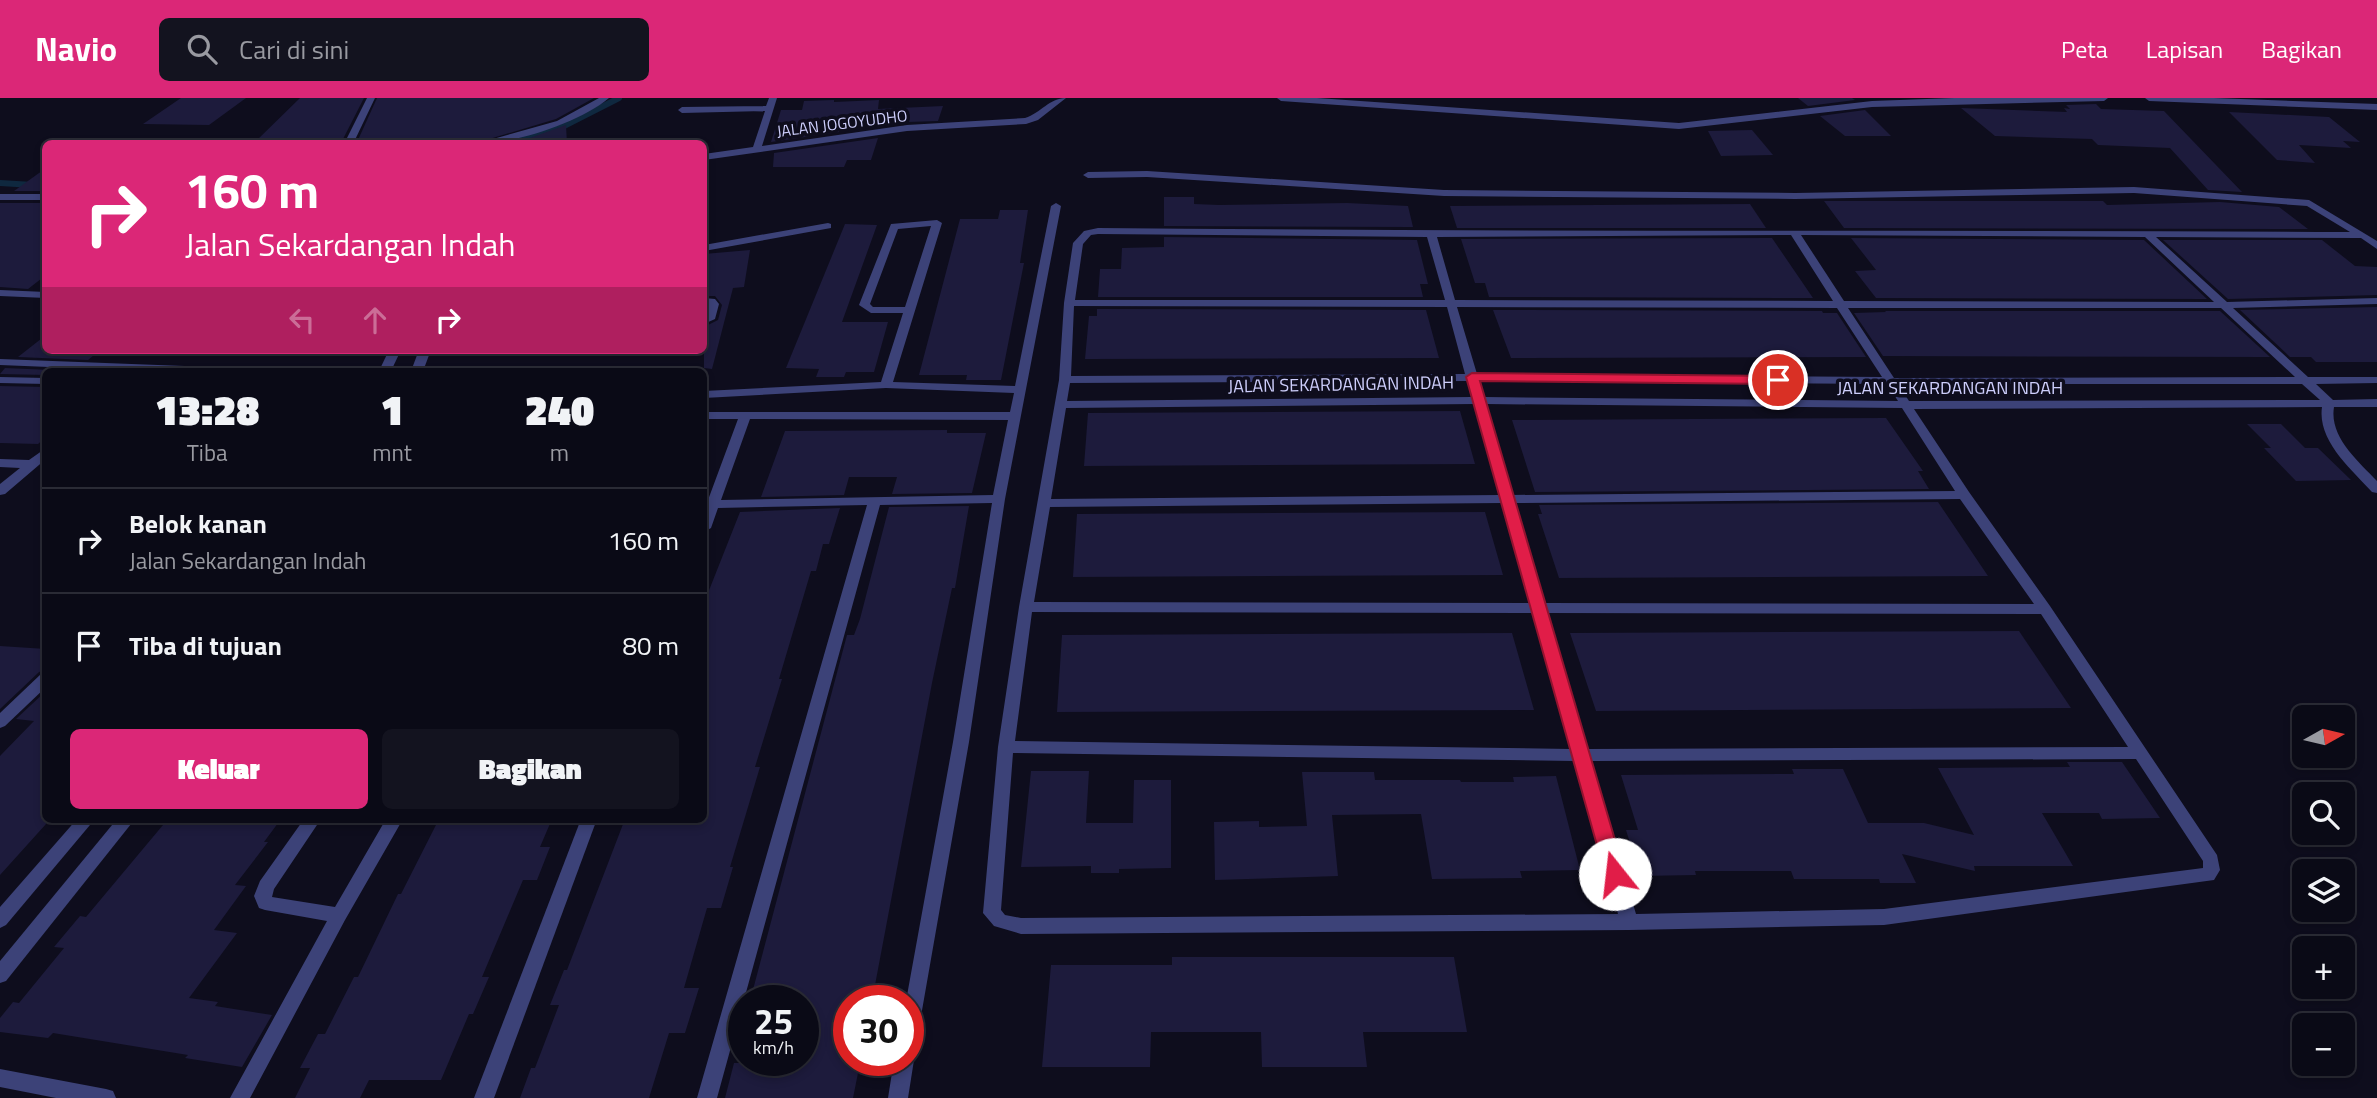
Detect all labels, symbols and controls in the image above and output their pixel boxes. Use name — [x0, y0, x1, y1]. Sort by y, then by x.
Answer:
search box — [159, 18, 649, 81]
text: Navio — [35, 24, 117, 74]
icon: search — [183, 30, 221, 68]
text: Cari di sini — [239, 30, 349, 69]
text: Peta — [2061, 31, 2108, 67]
text: Lapisan — [2146, 31, 2223, 67]
text: Bagikan — [2261, 31, 2342, 67]
street label: JALAN JOGOYUDHO — [775, 103, 909, 143]
text: 160 m — [185, 152, 319, 227]
icon: right — [70, 168, 161, 259]
text: Jalan Sekardangan Indah — [185, 220, 515, 268]
icon: left — [283, 301, 321, 339]
icon: ahead — [356, 301, 394, 339]
icon: right — [429, 301, 467, 339]
pin — [1748, 350, 1808, 410]
icon: arrive — [1759, 361, 1797, 399]
street label: JALAN SEKARDANGAN INDAH — [1228, 369, 1454, 399]
street label: JALAN SEKARDANGAN INDAH — [1837, 374, 2063, 401]
text: 13:28 — [155, 377, 259, 441]
text: 1 — [381, 377, 404, 441]
text: 240 — [525, 377, 594, 441]
text: Tiba — [187, 435, 228, 470]
text: mnt — [372, 435, 412, 470]
text: m — [550, 435, 569, 470]
text: Belok kanan — [129, 504, 267, 543]
text: 160 m — [608, 521, 679, 560]
icon: right — [70, 522, 108, 560]
text: Jalan Sekardangan Indah — [129, 543, 366, 578]
text: Tiba di tujuan — [129, 626, 282, 665]
text: 80 m — [622, 626, 679, 665]
icon: arrive — [70, 627, 108, 665]
north arrow — [2292, 705, 2356, 768]
map controls — [2292, 705, 2355, 1076]
button: Keluar — [70, 729, 368, 809]
button: Bagikan — [382, 729, 679, 809]
button: search — [2292, 782, 2355, 845]
position arrow — [1578, 837, 1652, 911]
button: layers — [2292, 859, 2355, 922]
button: + — [2292, 936, 2355, 999]
speed limit sign: 30 — [833, 985, 924, 1076]
text: 25 — [754, 994, 793, 1048]
button: − — [2292, 1013, 2355, 1076]
text: km/h — [753, 1034, 794, 1061]

